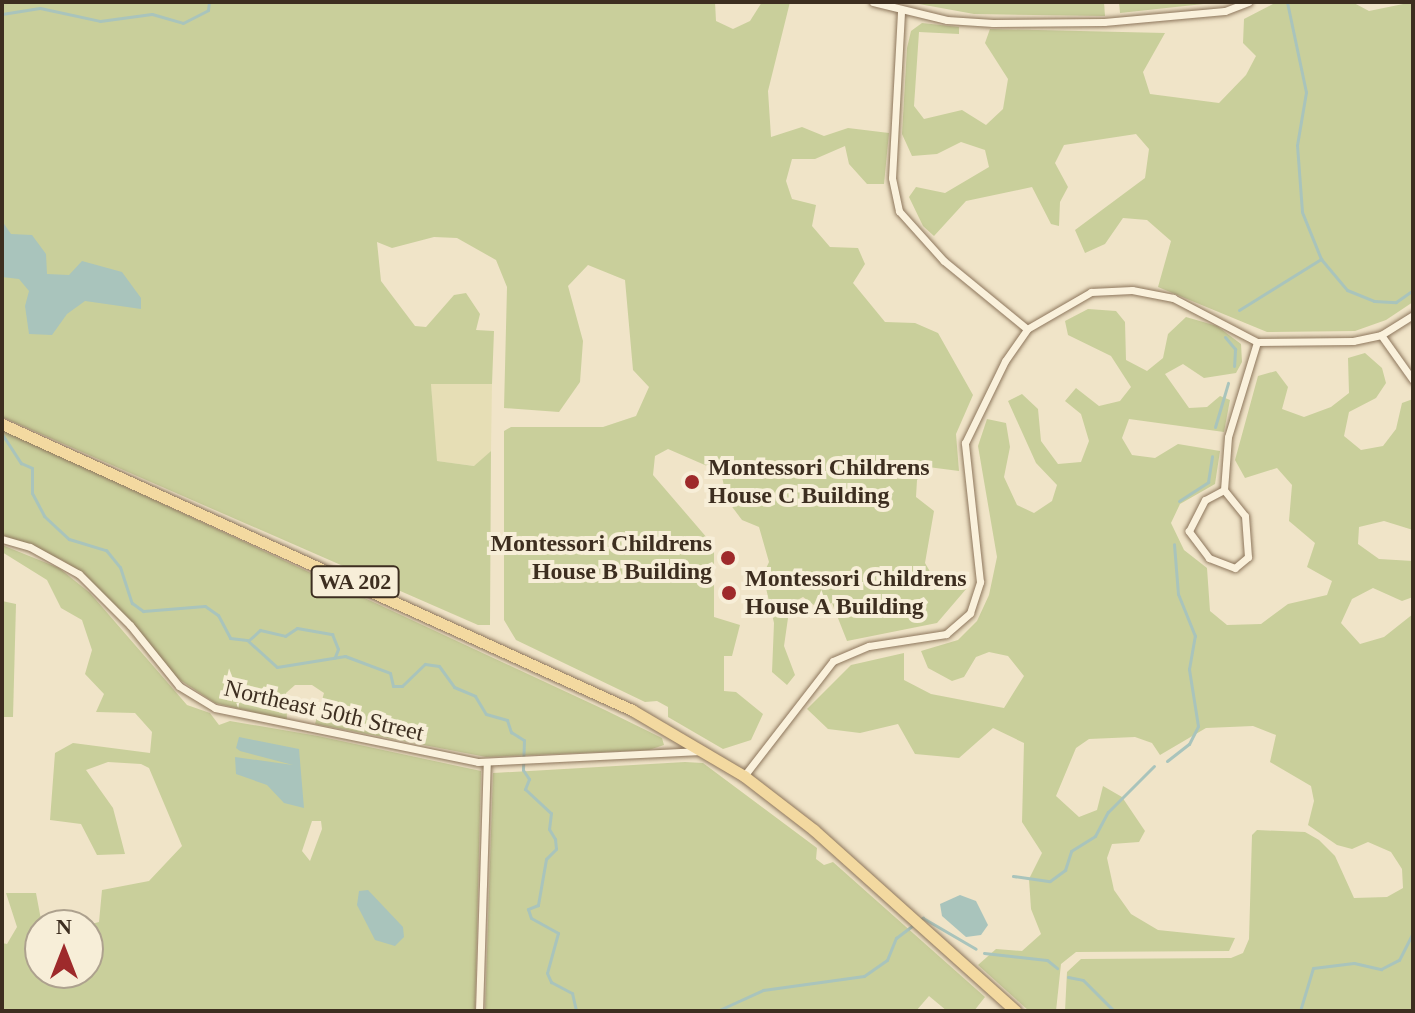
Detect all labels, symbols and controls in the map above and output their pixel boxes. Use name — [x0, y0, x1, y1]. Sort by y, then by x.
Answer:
place label: Montessori Childrens House C Building — [708, 454, 930, 510]
marker: Montessori Childrens House C Building — [683, 473, 701, 491]
place label: Montessori Childrens House B Building — [490, 530, 712, 586]
marker: Montessori Childrens House B Building — [719, 549, 737, 567]
road number: WA 202 — [309, 564, 401, 600]
place label: Montessori Childrens House A Building — [745, 565, 967, 621]
marker: Montessori Childrens House A Building — [720, 584, 738, 602]
street label: Northeast 50th Street — [221, 674, 427, 748]
north arrow — [24, 909, 104, 989]
text: N — [56, 914, 72, 939]

